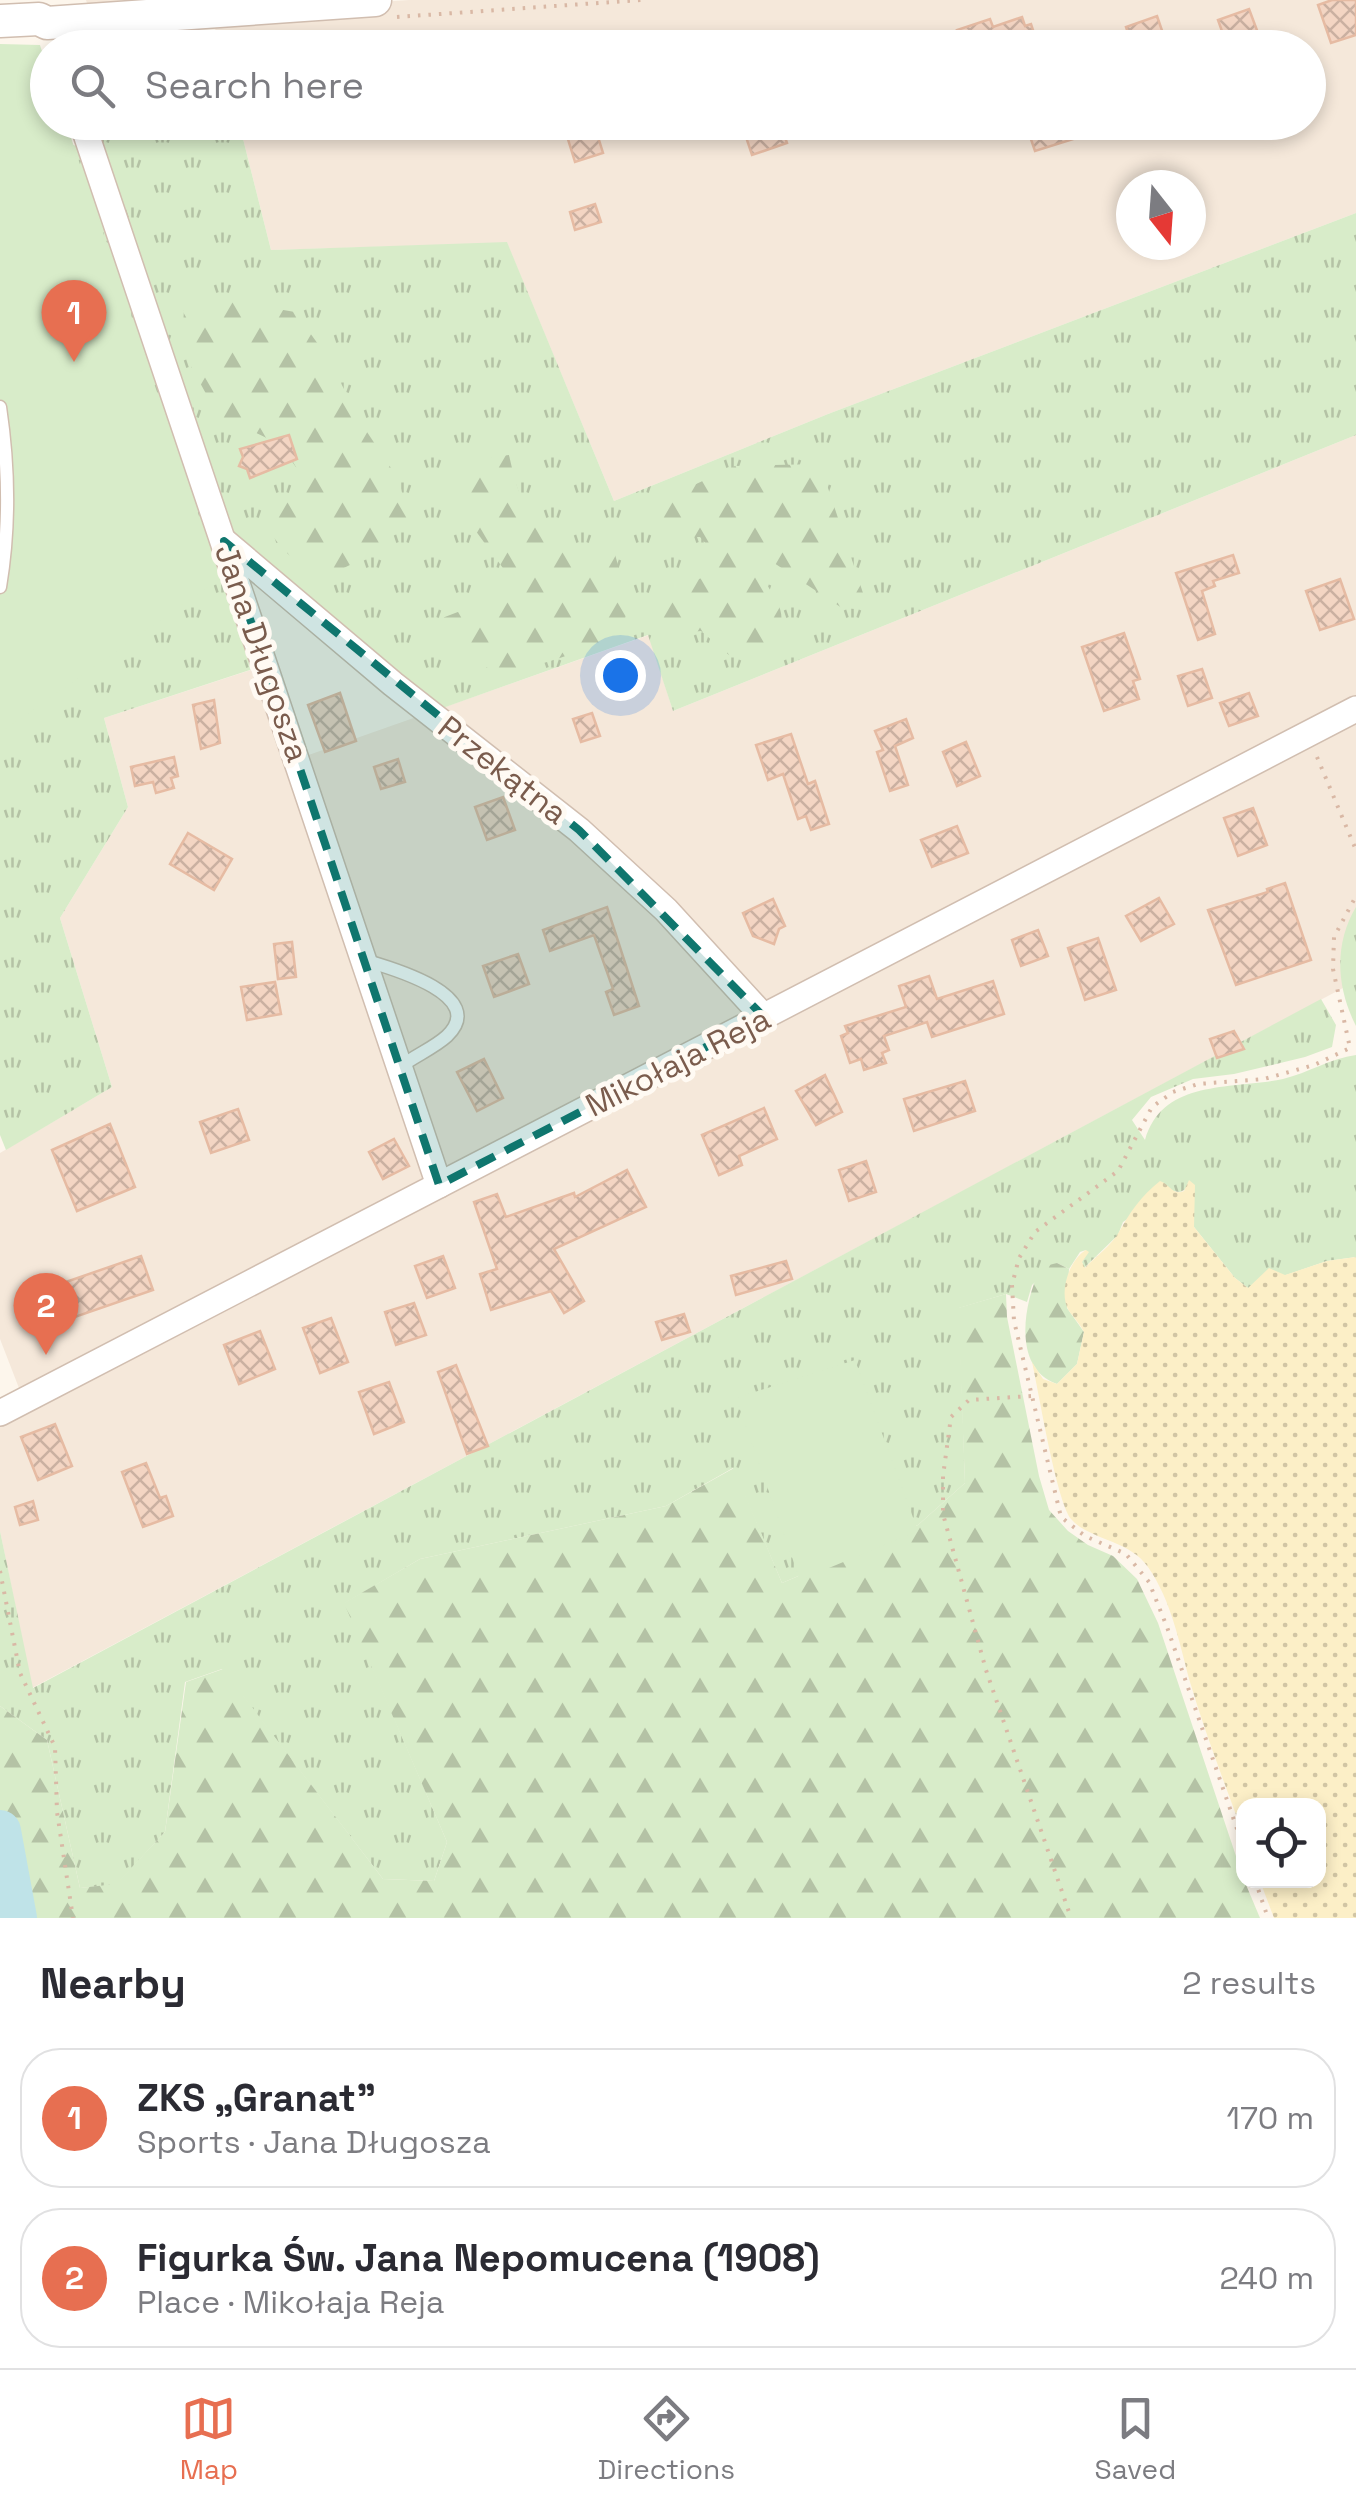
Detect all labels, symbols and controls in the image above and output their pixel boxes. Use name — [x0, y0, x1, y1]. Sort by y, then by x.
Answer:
search box — [30, 30, 1326, 140]
icon: search — [65, 58, 120, 113]
text: Search here — [145, 61, 364, 109]
north arrow — [1116, 170, 1206, 260]
pin: 1 — [42, 280, 106, 362]
street label: Jana Długosza — [206, 539, 318, 767]
your location — [595, 650, 646, 701]
street label: Przekątna — [430, 707, 576, 833]
street label: Mikołaja Reja — [579, 998, 777, 1126]
pin: 2 — [13, 1272, 78, 1355]
map controls — [1236, 1798, 1326, 1888]
button: locate — [1236, 1798, 1326, 1888]
text: Nearby — [40, 1957, 186, 2010]
text: 2 results — [1182, 1963, 1316, 2003]
text: ZKS „Granat” — [137, 2074, 376, 2122]
text: 1 — [67, 2098, 82, 2138]
text: 170 m — [1227, 2098, 1314, 2138]
text: Sports · Jana Długosza — [137, 2122, 491, 2162]
text: Figurka Św. Jana Nepomucena (1908) — [137, 2234, 820, 2282]
text: 2 — [65, 2258, 84, 2298]
text: 240 m — [1219, 2258, 1314, 2298]
text: Place · Mikołaja Reja — [137, 2282, 444, 2322]
tab: Map — [180, 2391, 238, 2487]
tab: Directions — [598, 2391, 735, 2487]
tab: Saved — [1095, 2391, 1176, 2487]

